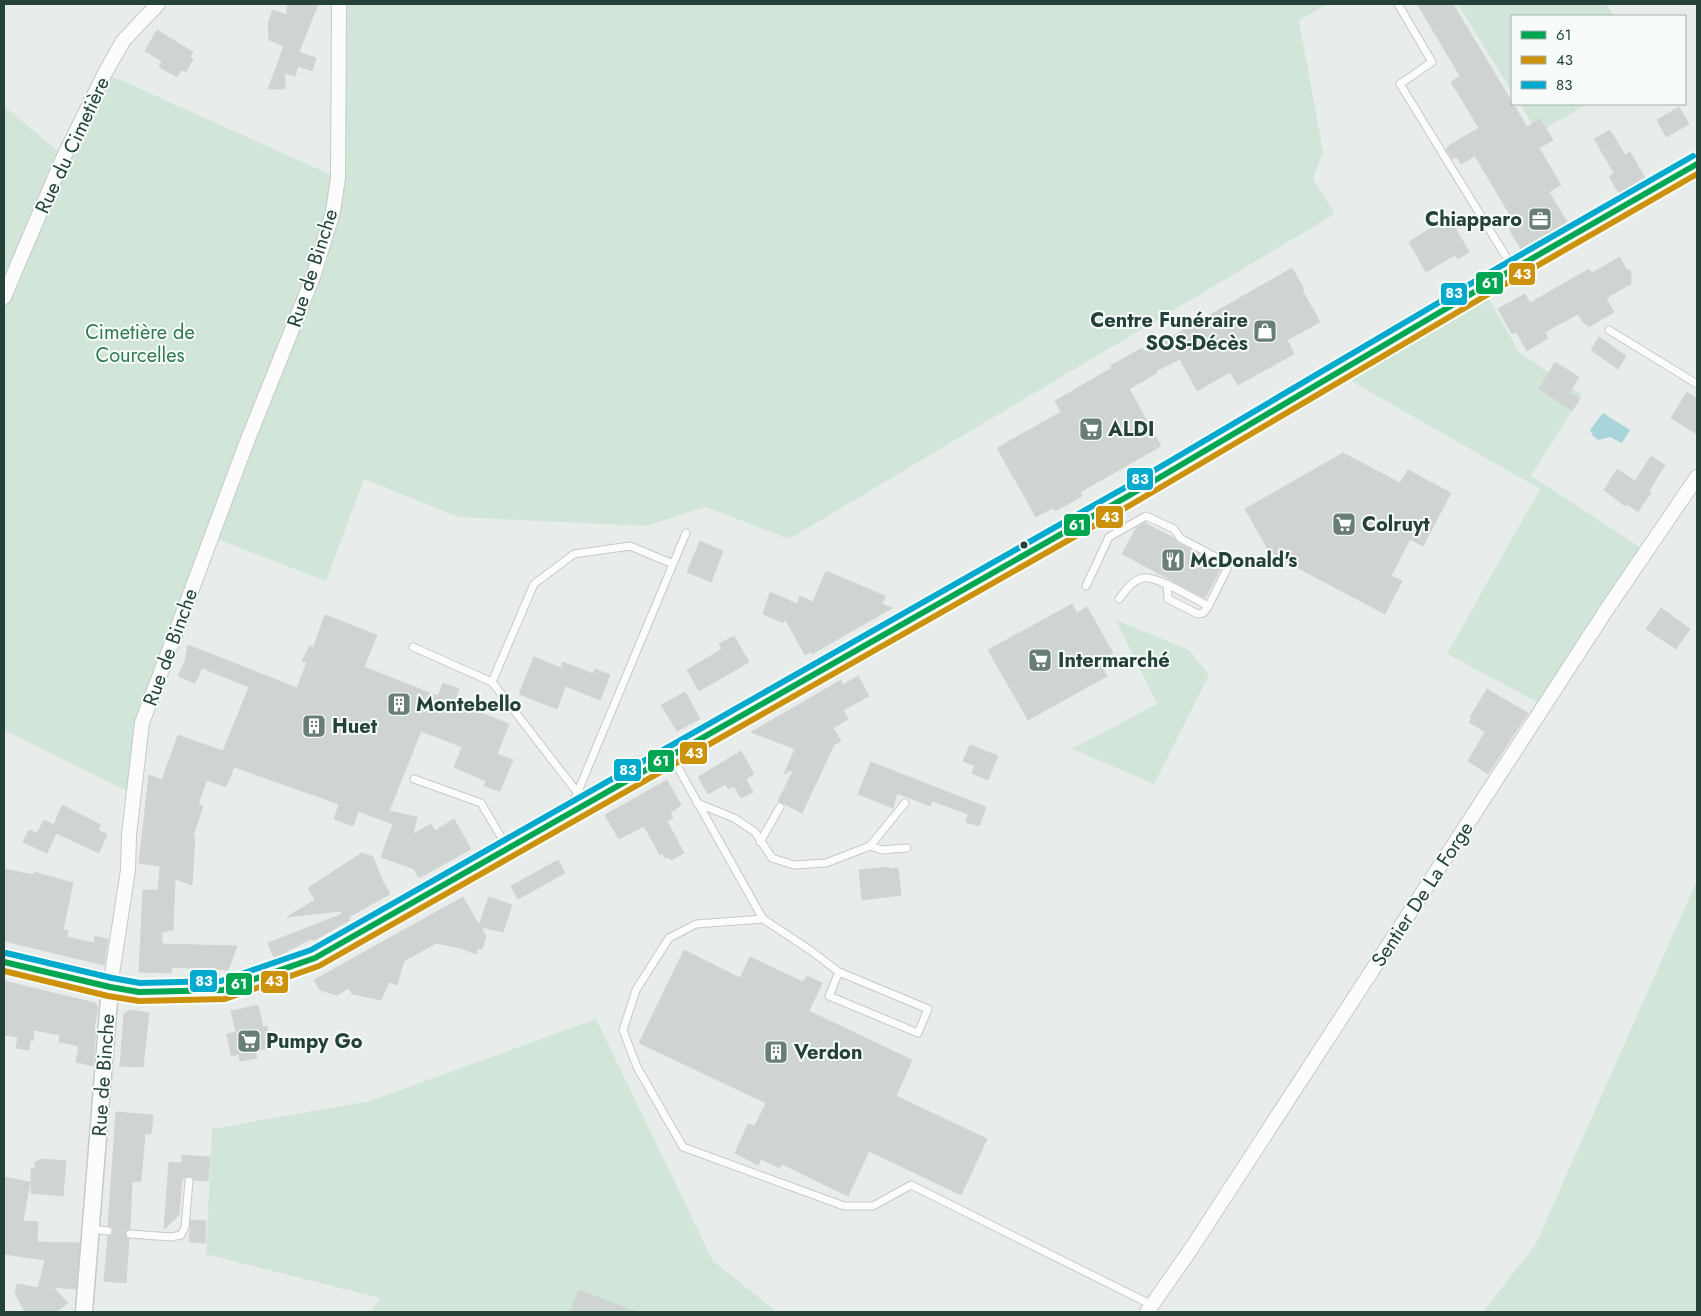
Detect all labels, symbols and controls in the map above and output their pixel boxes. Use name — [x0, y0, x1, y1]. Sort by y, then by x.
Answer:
legend — [1511, 15, 1686, 105]
text: 61 — [1556, 24, 1571, 46]
text: 43 — [1556, 49, 1573, 71]
street label: Rue du Cimetière — [28, 72, 117, 218]
text: 83 — [1556, 74, 1572, 96]
street label: Rue de Binche — [280, 205, 345, 331]
place label: Chiapparo — [1425, 205, 1522, 234]
office icon: Chiapparo — [1527, 206, 1553, 232]
line badge: 43 — [1508, 262, 1536, 286]
text: 43 — [1513, 264, 1532, 284]
line badge: 61 — [1475, 271, 1504, 295]
text: 61 — [1482, 273, 1498, 293]
line badge: 83 — [1440, 282, 1468, 306]
text: 83 — [1445, 283, 1463, 303]
place label: Centre Funéraire SOS-Décès — [1090, 306, 1248, 358]
park label: Cimetière de Courcelles — [85, 318, 195, 370]
shop icon: Centre Funéraire SOS-Décès — [1252, 318, 1278, 344]
place label: ALDI — [1107, 415, 1154, 444]
supermarket icon: ALDI — [1078, 416, 1104, 442]
line badge: 83 — [1126, 467, 1154, 491]
text: 83 — [1131, 469, 1149, 489]
line badge: 43 — [1095, 505, 1124, 529]
text: 43 — [1101, 507, 1120, 527]
place label: Colruyt — [1362, 510, 1430, 539]
supermarket icon: Colruyt — [1331, 511, 1357, 537]
line badge: 61 — [1063, 513, 1091, 537]
text: 61 — [1069, 515, 1085, 535]
unlabelled marker — [1019, 540, 1029, 550]
place label: McDonald's — [1190, 546, 1297, 575]
restaurant icon: McDonald's — [1160, 547, 1186, 573]
street label: Rue de Binche — [136, 584, 205, 710]
place label: Intermarché — [1058, 646, 1170, 675]
supermarket icon: Intermarché — [1027, 647, 1053, 673]
place label: Montebello — [416, 690, 522, 719]
building icon: Montebello — [386, 691, 412, 717]
place label: Huet — [332, 712, 378, 741]
building icon: Huet — [301, 713, 327, 739]
line badge: 43 — [679, 741, 708, 765]
text: 43 — [685, 743, 704, 763]
line badge: 61 — [647, 749, 675, 773]
text: 61 — [653, 751, 669, 771]
line badge: 83 — [613, 758, 642, 782]
text: 83 — [619, 760, 637, 780]
street label: Sentier De La Forge — [1365, 816, 1480, 973]
line badge: 83 — [189, 969, 218, 993]
line badge: 43 — [260, 970, 289, 994]
text: 83 — [195, 971, 213, 991]
text: 43 — [265, 971, 284, 991]
line badge: 61 — [225, 972, 253, 996]
text: 61 — [231, 974, 247, 994]
street label: Rue de Binche — [85, 1013, 122, 1137]
place label: Pumpy Go — [266, 1027, 363, 1056]
supermarket icon: Pumpy Go — [236, 1028, 262, 1054]
place label: Verdon — [793, 1038, 862, 1067]
building icon: Verdon — [763, 1039, 789, 1065]

